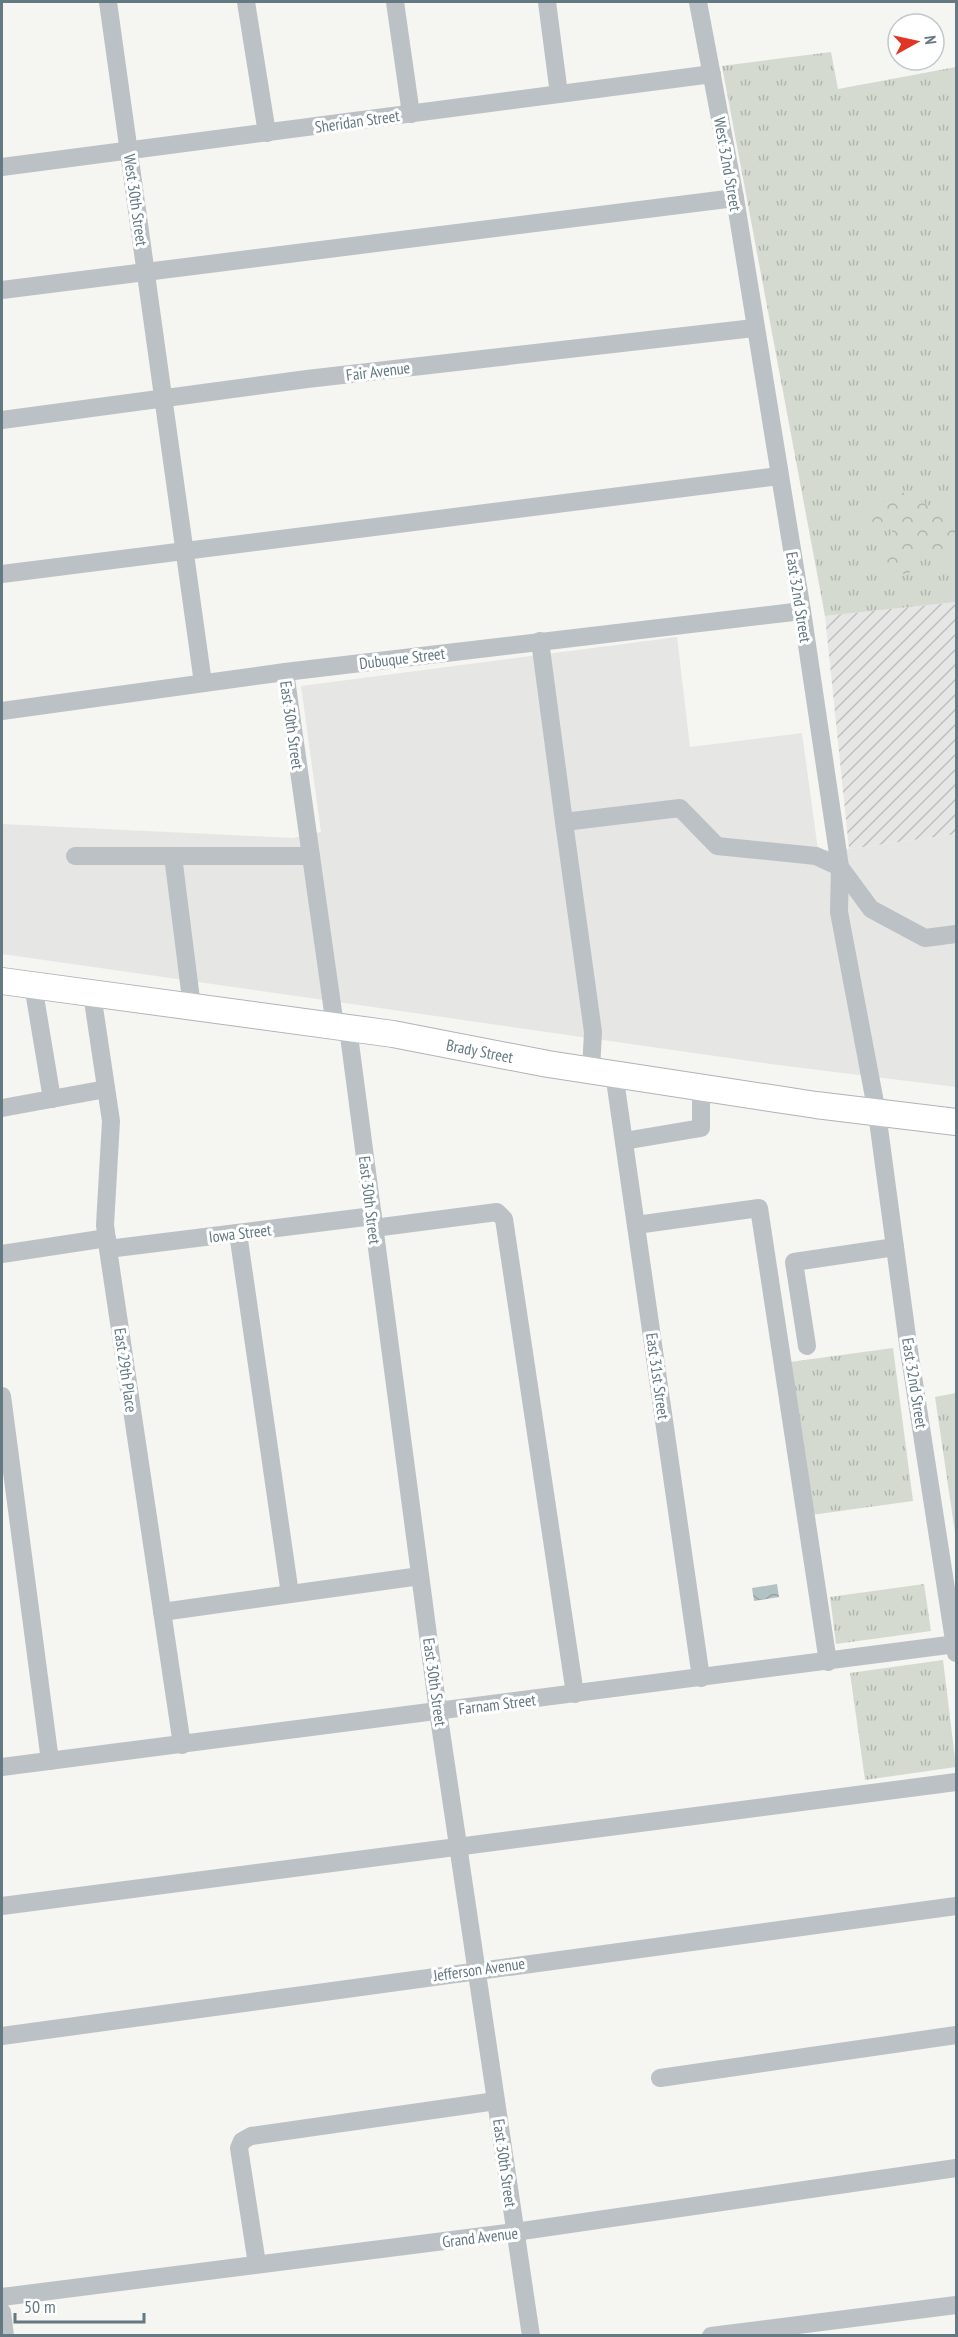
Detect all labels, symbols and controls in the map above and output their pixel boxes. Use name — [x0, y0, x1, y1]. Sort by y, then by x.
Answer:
north arrow — [886, 12, 946, 72]
text: N — [920, 34, 941, 46]
street label: Sheridan Street — [313, 105, 401, 137]
street label: West 32nd Street — [710, 116, 746, 213]
street label: West 30th Street — [120, 153, 152, 248]
street label: Fair Avenue — [345, 357, 411, 385]
street label: East 32nd Street — [782, 550, 816, 644]
street label: Dubuque Street — [358, 643, 447, 673]
street label: East 30th Street — [276, 680, 308, 771]
street label: Brady Street — [445, 1035, 515, 1067]
street label: East 30th Street — [355, 1155, 385, 1246]
street label: Iowa Street — [208, 1219, 273, 1247]
street label: East 29th Place — [110, 1326, 142, 1414]
street label: East 31st Street — [642, 1331, 674, 1421]
street label: East 32nd Street — [898, 1336, 932, 1430]
street label: East 30th Street — [419, 1637, 451, 1728]
street label: Farnam Street — [457, 1689, 537, 1719]
street label: Jefferson Avenue — [431, 1953, 526, 1985]
street label: East 30th Street — [489, 2118, 521, 2209]
street label: Grand Avenue — [441, 2222, 519, 2252]
scale bar — [15, 2286, 144, 2324]
text: 50 m — [24, 2295, 56, 2318]

